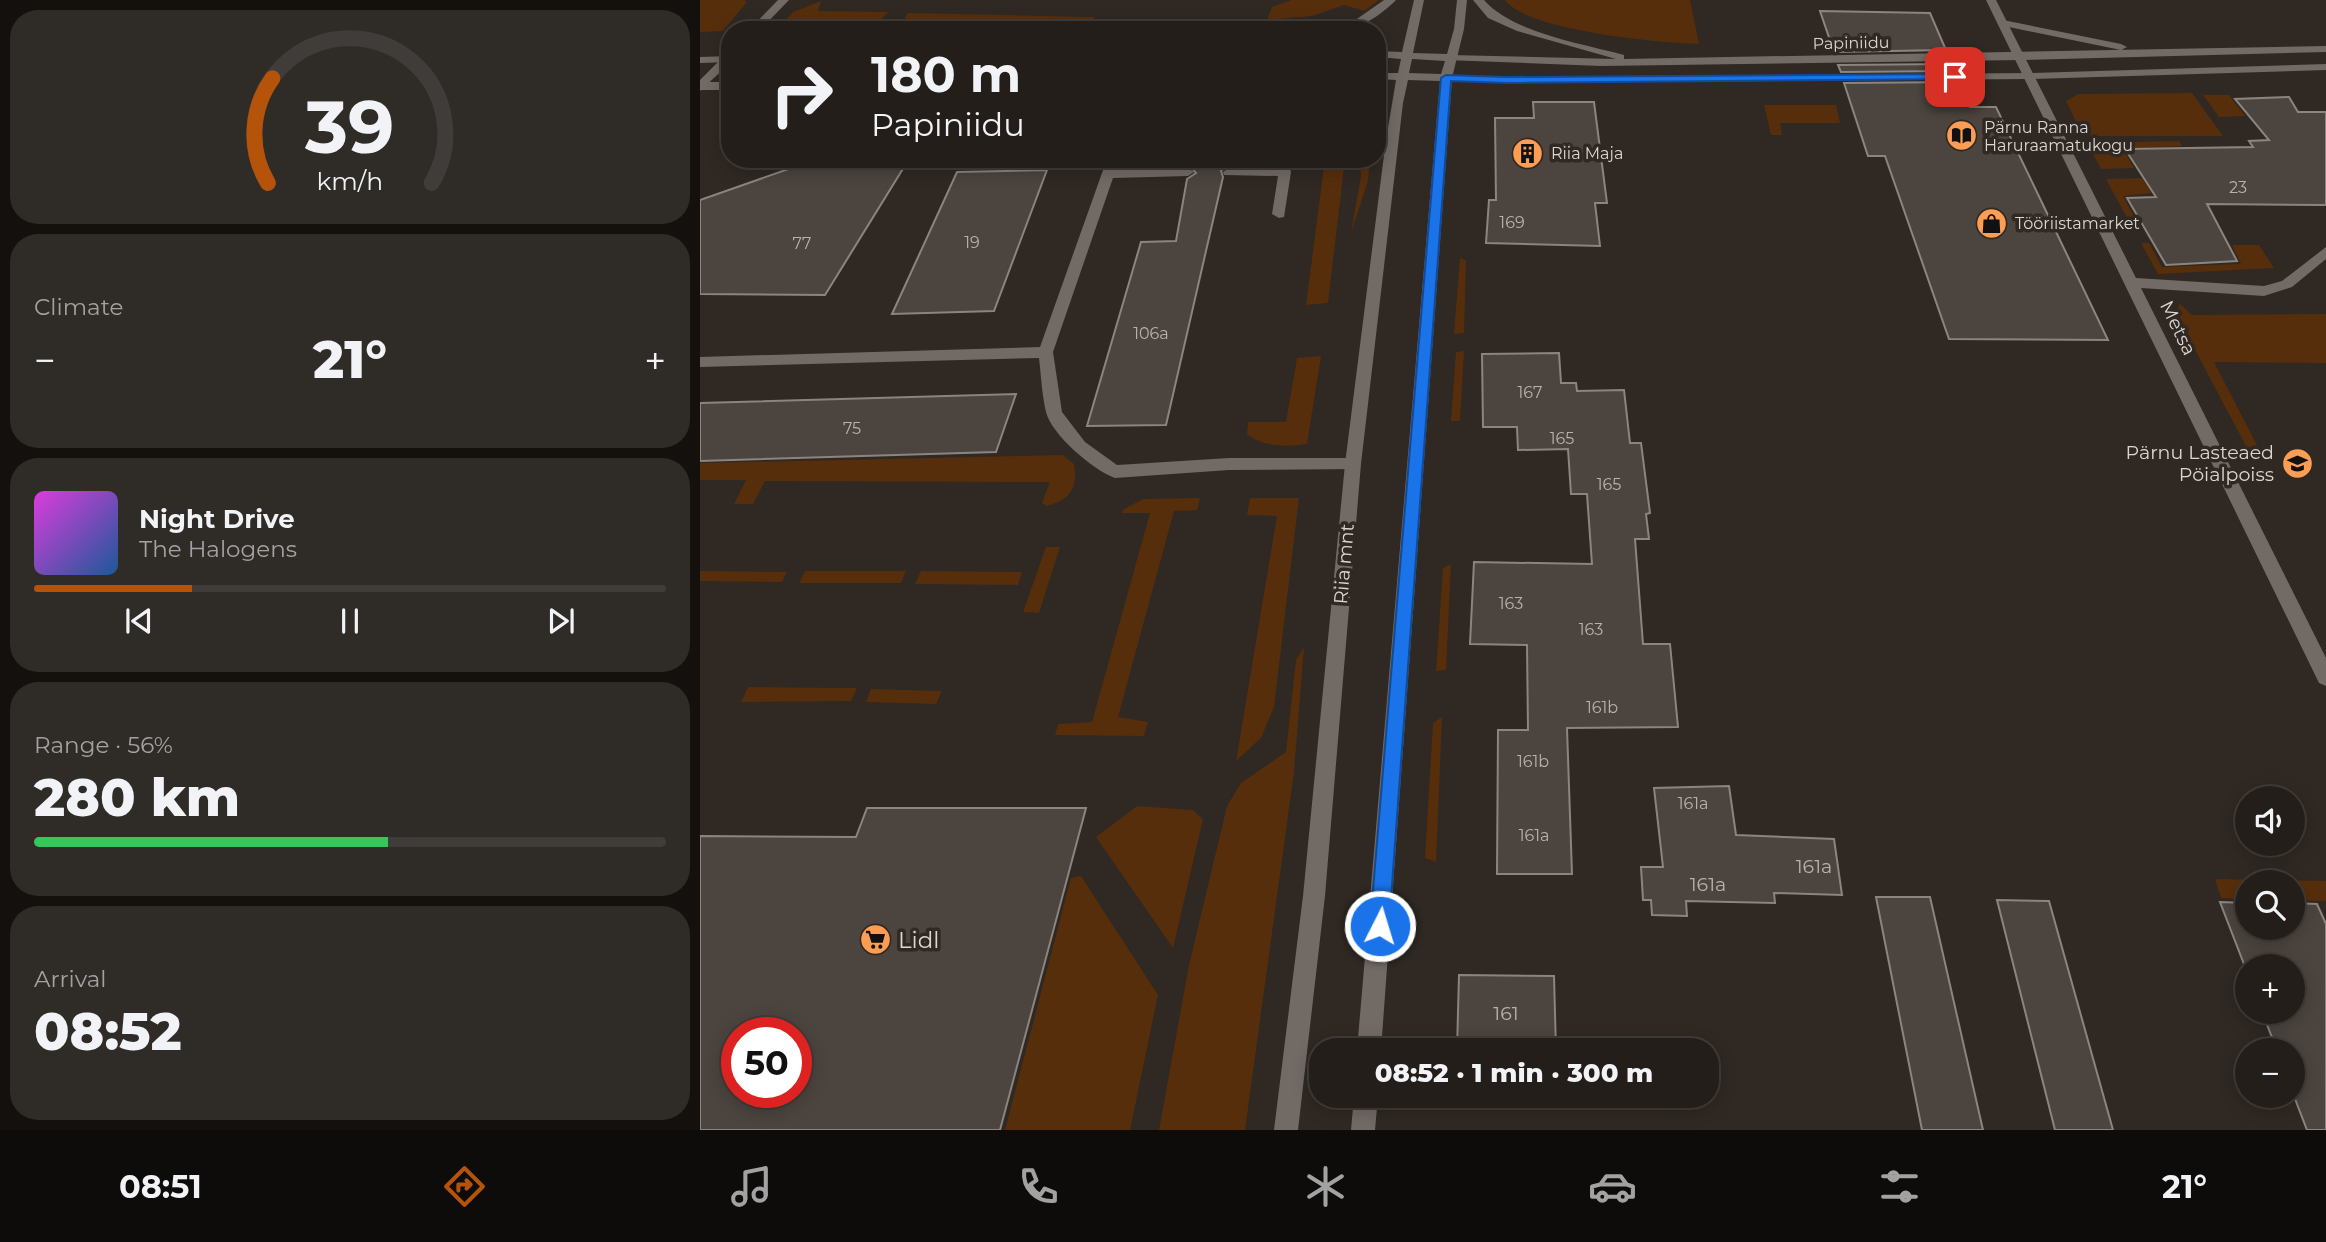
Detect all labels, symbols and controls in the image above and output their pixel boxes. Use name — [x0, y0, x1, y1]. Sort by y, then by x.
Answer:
street label: Papiniidu — [1812, 33, 1890, 53]
text: 180 m — [871, 45, 1021, 104]
pin — [1925, 47, 1985, 107]
icon: right — [756, 49, 847, 140]
icon: arrive — [1936, 58, 1974, 96]
text: 39 — [304, 83, 395, 171]
text: Papiniidu — [871, 105, 1025, 144]
place label: Pärnu Ranna Haruraamatukogu — [1984, 118, 2133, 155]
library icon: Pärnu Ranna Haruraamatukogu — [1944, 119, 1978, 153]
building icon: Riia Maja — [1511, 136, 1545, 170]
place label: Riia Maja — [1551, 144, 1623, 163]
text: km/h — [317, 166, 383, 196]
house number: 23 — [2229, 178, 2247, 197]
shop icon: Tööriistamarket — [1975, 206, 2009, 240]
house number: 169 — [1499, 213, 1525, 232]
place label: Tööriistamarket — [2015, 214, 2140, 233]
house number: 19 — [964, 233, 980, 252]
house number: 77 — [793, 234, 811, 253]
text: Climate — [34, 293, 123, 321]
street label: Metsa — [2155, 297, 2201, 359]
house number: 106a — [1133, 324, 1169, 343]
text: 21° — [313, 328, 387, 391]
text: − — [34, 337, 56, 384]
text: + — [644, 337, 666, 384]
house number: 167 — [1518, 383, 1542, 402]
house number: 75 — [843, 419, 861, 438]
house number: 165 — [1550, 429, 1574, 448]
place label: Pärnu Lasteaed Pöialpoiss — [2126, 441, 2274, 486]
school or university icon: Pärnu Lasteaed Pöialpoiss — [2280, 446, 2314, 480]
house number: 165 — [1597, 475, 1621, 494]
text: Night Drive — [139, 503, 295, 535]
street label: Riia mnt — [1329, 522, 1359, 605]
text: The Halogens — [139, 535, 297, 563]
house number: 163 — [1499, 594, 1523, 613]
icon: previous — [120, 602, 158, 640]
icon: pause — [331, 602, 369, 640]
icon: next — [542, 602, 580, 640]
house number: 163 — [1579, 620, 1603, 639]
house number: 161b — [1586, 698, 1618, 717]
text: Range · 56% — [34, 731, 173, 759]
house number: 161b — [1517, 752, 1549, 771]
text: 280 km — [34, 766, 240, 829]
map controls — [2235, 786, 2305, 1108]
button: sound — [2235, 786, 2305, 856]
house number: 161a — [1678, 794, 1708, 813]
house number: 161a — [1519, 826, 1549, 845]
house number: 161a — [1796, 855, 1832, 878]
button: search — [2235, 870, 2305, 940]
house number: 161a — [1690, 873, 1726, 896]
position arrow — [1343, 889, 1417, 963]
supermarket icon: Lidl — [858, 923, 892, 957]
place label: Lidl — [898, 926, 940, 954]
button: + — [2235, 954, 2305, 1024]
text: Arrival — [34, 965, 107, 993]
text: 08:52 — [34, 1000, 182, 1063]
house number: 161 — [1493, 1002, 1519, 1025]
speed limit sign: 50 — [721, 1017, 812, 1108]
button: − — [2235, 1038, 2305, 1108]
text: 08:52 · 1 min · 300 m — [1375, 1057, 1653, 1089]
icon: directions — [440, 1162, 489, 1211]
icon: music — [727, 1162, 776, 1211]
icon: phone — [1014, 1162, 1063, 1211]
icon: climate — [1301, 1162, 1350, 1211]
icon: car — [1588, 1162, 1637, 1211]
icon: filters — [1875, 1162, 1924, 1211]
text: 08:51 — [119, 1167, 202, 1206]
text: 21° — [2162, 1167, 2207, 1206]

